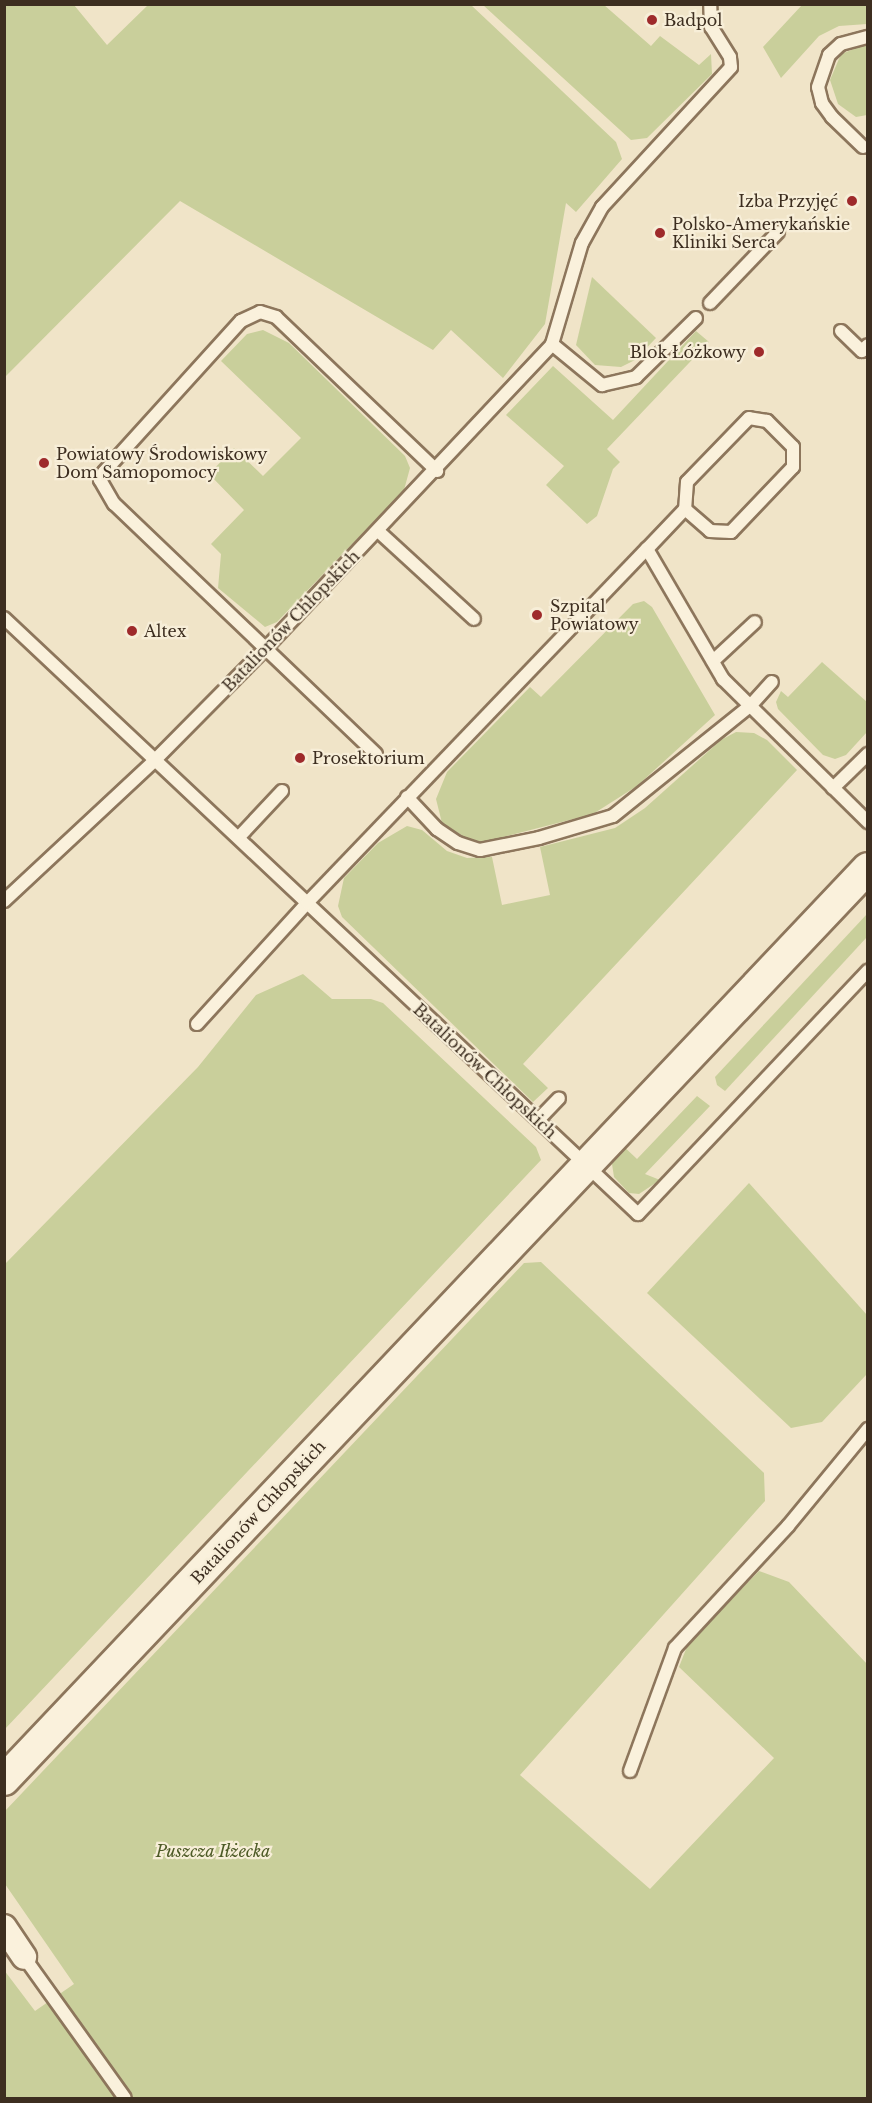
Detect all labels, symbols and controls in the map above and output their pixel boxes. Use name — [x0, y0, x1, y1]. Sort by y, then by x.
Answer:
place label: Badpol — [664, 10, 722, 30]
marker: Badpol — [645, 13, 659, 27]
place label: Izba Przyjęć — [738, 191, 838, 211]
marker: Izba Przyjęć — [843, 192, 861, 210]
place label: Polsko-Amerykańskie Kliniki Serca — [672, 214, 850, 252]
marker: Polsko-Amerykańskie Kliniki Serca — [653, 226, 667, 240]
place label: Blok Łóżkowy — [629, 342, 746, 362]
marker: Blok Łóżkowy — [750, 343, 768, 361]
place label: Powiatowy Środowiskowy Dom Samopomocy — [56, 444, 268, 482]
marker: Powiatowy Środowiskowy Dom Samopomocy — [37, 456, 51, 470]
street label: Batalionów Chłopskich — [218, 546, 364, 696]
place label: Szpital Powiatowy — [550, 596, 639, 634]
marker: Szpital Powiatowy — [528, 606, 546, 624]
place label: Altex — [144, 621, 186, 641]
marker: Altex — [125, 624, 139, 638]
place label: Prosektorium — [312, 748, 425, 768]
marker: Prosektorium — [293, 751, 307, 765]
street label: Batalionów Chłopskich — [409, 999, 561, 1143]
street label: Batalionów Chłopskich — [186, 1436, 330, 1588]
park label: Puszcza Iłżecka — [155, 1841, 271, 1861]

